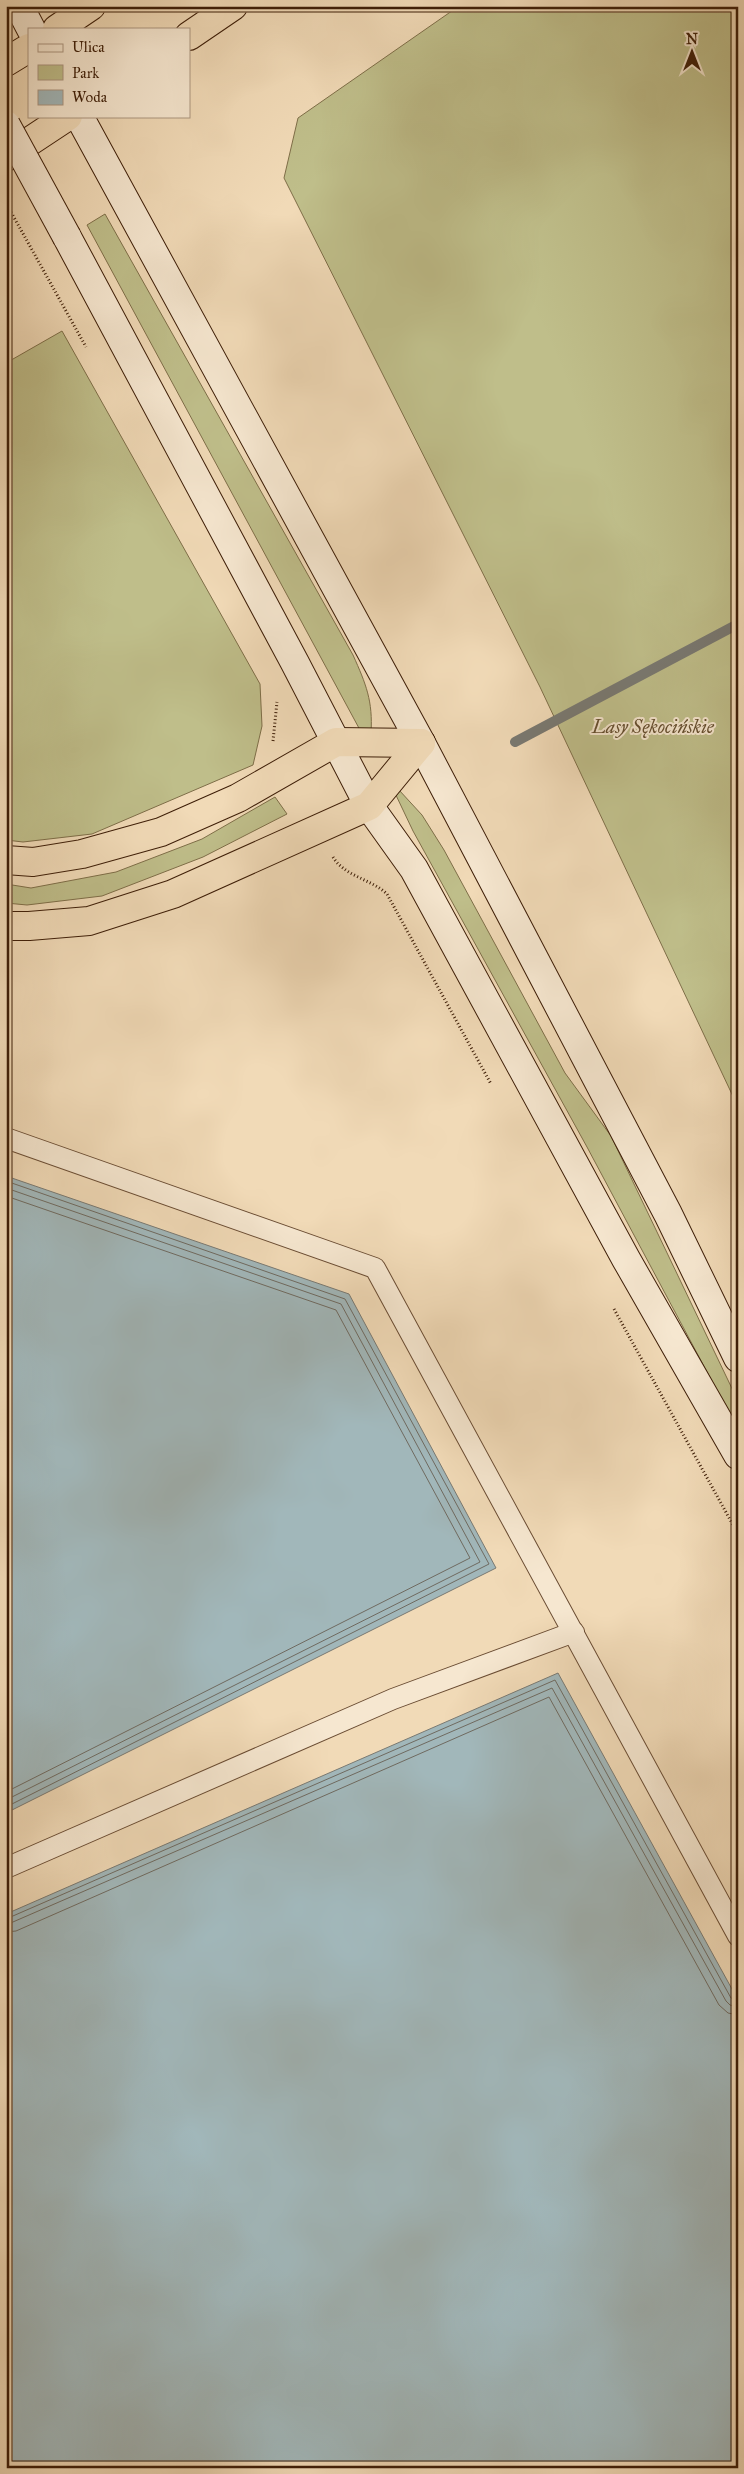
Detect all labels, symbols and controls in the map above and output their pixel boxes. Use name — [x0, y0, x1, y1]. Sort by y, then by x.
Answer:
legend — [28, 28, 190, 118]
north arrow — [666, 28, 716, 78]
text: N — [686, 31, 698, 48]
text: Ulica — [72, 38, 105, 56]
text: Park — [72, 64, 99, 82]
text: Woda — [72, 88, 108, 106]
park label: Lasy Sękocińskie — [591, 715, 715, 738]

